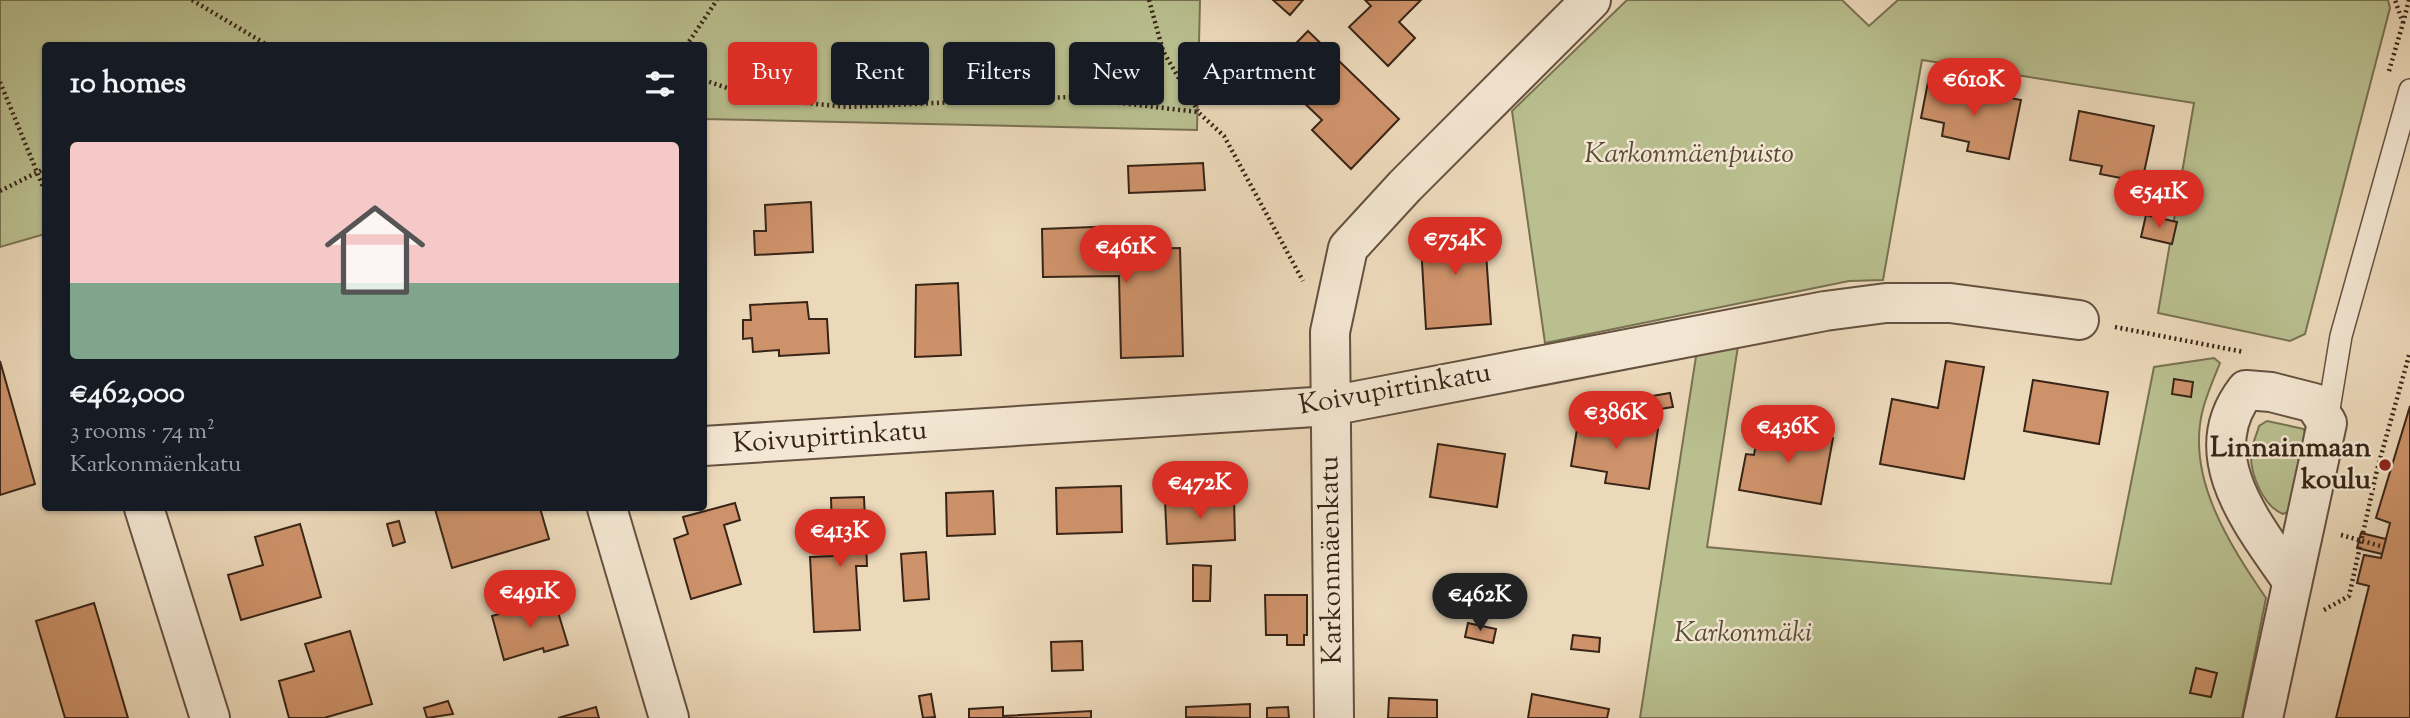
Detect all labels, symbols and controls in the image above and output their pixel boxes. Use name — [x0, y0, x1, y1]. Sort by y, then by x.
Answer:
chip: Buy — [728, 42, 817, 105]
chip: Rent — [831, 42, 929, 105]
chip: Filters — [943, 42, 1055, 105]
chip: New — [1069, 42, 1164, 105]
chip: Apartment — [1178, 42, 1340, 105]
pin: €610K — [1925, 58, 2023, 118]
text: 10 homes — [70, 63, 186, 106]
text: €610K — [1943, 64, 2005, 97]
icon: filters — [641, 65, 679, 103]
park label: Karkonmäenpuisto — [1584, 135, 1794, 175]
pin: €541K — [2110, 170, 2208, 230]
text: €541K — [2130, 176, 2188, 209]
icon: home — [312, 187, 438, 313]
pin: €754K — [1406, 218, 1504, 277]
text: €754K — [1424, 223, 1486, 256]
pin: €461K — [1077, 226, 1175, 285]
text: €461K — [1096, 231, 1156, 264]
street label: Koivupirtinkatu — [1296, 353, 1494, 427]
text: €462,000 — [70, 373, 185, 416]
pin: €386K — [1567, 392, 1665, 451]
text: €386K — [1585, 397, 1648, 430]
pin: €436K — [1739, 406, 1837, 465]
street label: Koivupirtinkatu — [732, 411, 928, 465]
text: €436K — [1757, 411, 1819, 444]
text: 3 rooms · 74 m² — [70, 416, 215, 449]
place label: Linnainmaan koulu — [2210, 429, 2372, 501]
text: Karkonmäenkatu — [70, 449, 241, 482]
street label: Karkonmäenkatu — [1310, 455, 1354, 665]
marker: Linnainmaan koulu — [2377, 457, 2393, 473]
pin: €472K — [1151, 462, 1249, 521]
text: €472K — [1168, 467, 1232, 500]
pin: €413K — [791, 510, 889, 569]
text: €413K — [811, 515, 869, 548]
pin: €491K — [481, 570, 579, 630]
pin: €462K — [1431, 574, 1529, 633]
text: €491K — [500, 576, 560, 609]
text: €462K — [1448, 579, 1512, 612]
park label: Karkonmäki — [1674, 614, 1812, 654]

